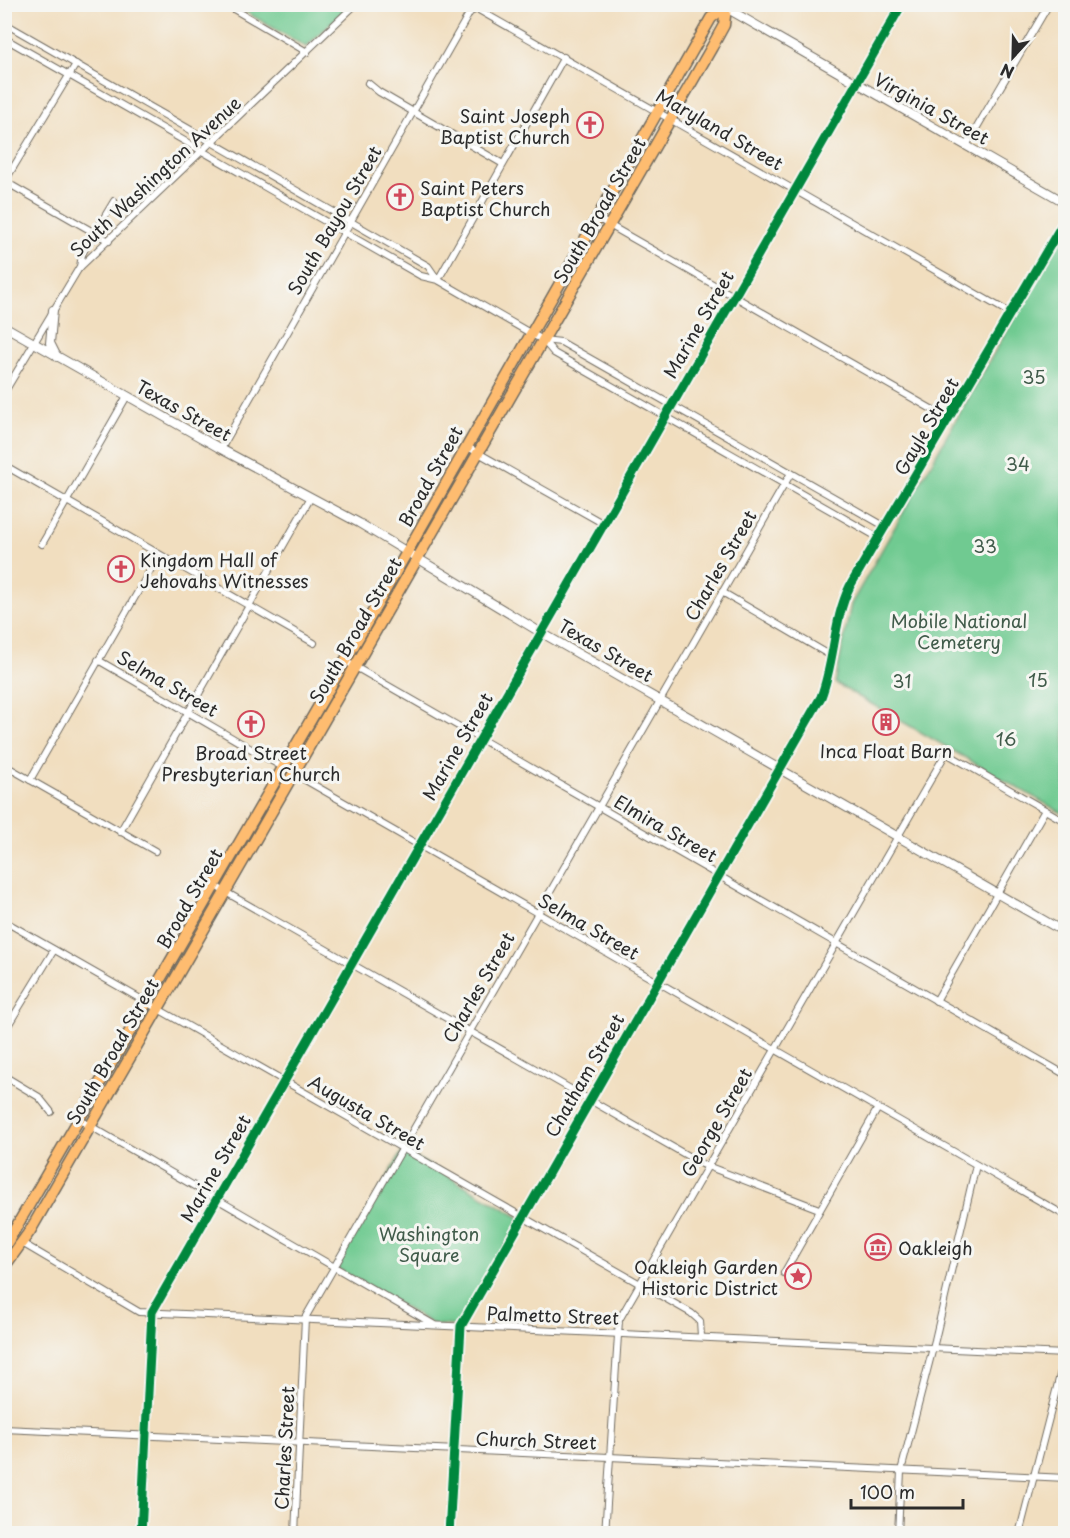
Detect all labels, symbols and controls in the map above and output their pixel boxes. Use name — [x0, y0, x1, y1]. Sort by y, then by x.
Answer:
north arrow — [983, 27, 1043, 87]
text: N — [997, 58, 1017, 85]
street label: Virginia Street — [870, 65, 994, 151]
street label: Maryland Street — [651, 82, 789, 176]
street label: South Washington Avenue — [63, 89, 247, 263]
place label: Saint Joseph Baptist Church — [440, 102, 570, 150]
church icon: Saint Joseph Baptist Church — [575, 110, 605, 140]
street label: South Broad Street — [546, 132, 652, 288]
street label: South Bayou Street — [280, 140, 388, 300]
place label: Saint Peters Baptist Church — [420, 174, 550, 222]
church icon: Saint Peters Baptist Church — [385, 182, 415, 212]
street label: Marine Street — [656, 265, 740, 383]
park label: 35 — [1022, 363, 1046, 390]
street label: Gayle Street — [887, 372, 965, 480]
street label: Texas Street — [131, 373, 237, 447]
street label: Broad Street — [391, 421, 469, 531]
park label: 34 — [1006, 450, 1030, 477]
street label: Charles Street — [677, 505, 763, 625]
park label: 33 — [973, 532, 997, 559]
place label: Kingdom Hall of Jehovahs Witnesses — [140, 546, 309, 594]
street label: South Broad Street — [302, 552, 408, 708]
church icon: Kingdom Hall of Jehovahs Witnesses — [106, 554, 136, 584]
park label: Mobile National Cemetery — [891, 607, 1027, 655]
street label: Texas Street — [553, 612, 659, 688]
street label: Selma Street — [112, 643, 224, 723]
park label: 15 — [1028, 666, 1048, 693]
park label: 31 — [893, 667, 911, 694]
street label: Marine Street — [415, 687, 499, 805]
building icon: Inca Float Barn — [871, 707, 901, 737]
church icon: Broad Street Presbyterian Church — [236, 709, 266, 739]
park label: 16 — [996, 725, 1016, 752]
place label: Inca Float Barn — [820, 737, 952, 764]
place label: Broad Street Presbyterian Church — [162, 739, 340, 787]
street label: Elmira Street — [609, 788, 723, 868]
street label: Broad Street — [149, 843, 229, 953]
street label: Selma Street — [533, 886, 645, 966]
street label: Charles Street — [435, 927, 521, 1047]
street label: South Broad Street — [59, 973, 165, 1129]
street label: Chatham Street — [538, 1008, 630, 1142]
street label: George Street — [674, 1062, 758, 1182]
street label: Augusta Street — [304, 1068, 430, 1156]
street label: Marine Street — [173, 1109, 257, 1227]
park label: Washington Square — [379, 1220, 479, 1268]
museum icon: Oakleigh — [863, 1232, 893, 1262]
place label: Oakleigh — [898, 1234, 973, 1261]
place label: Oakleigh Garden Historic District — [634, 1253, 778, 1301]
place icon: Oakleigh Garden Historic District — [783, 1261, 813, 1291]
street label: Palmetto Street — [486, 1299, 620, 1331]
street label: Charles Street — [267, 1385, 301, 1511]
street label: Church Street — [475, 1424, 597, 1456]
scale bar — [851, 1472, 964, 1510]
text: 100 m — [860, 1478, 915, 1505]

